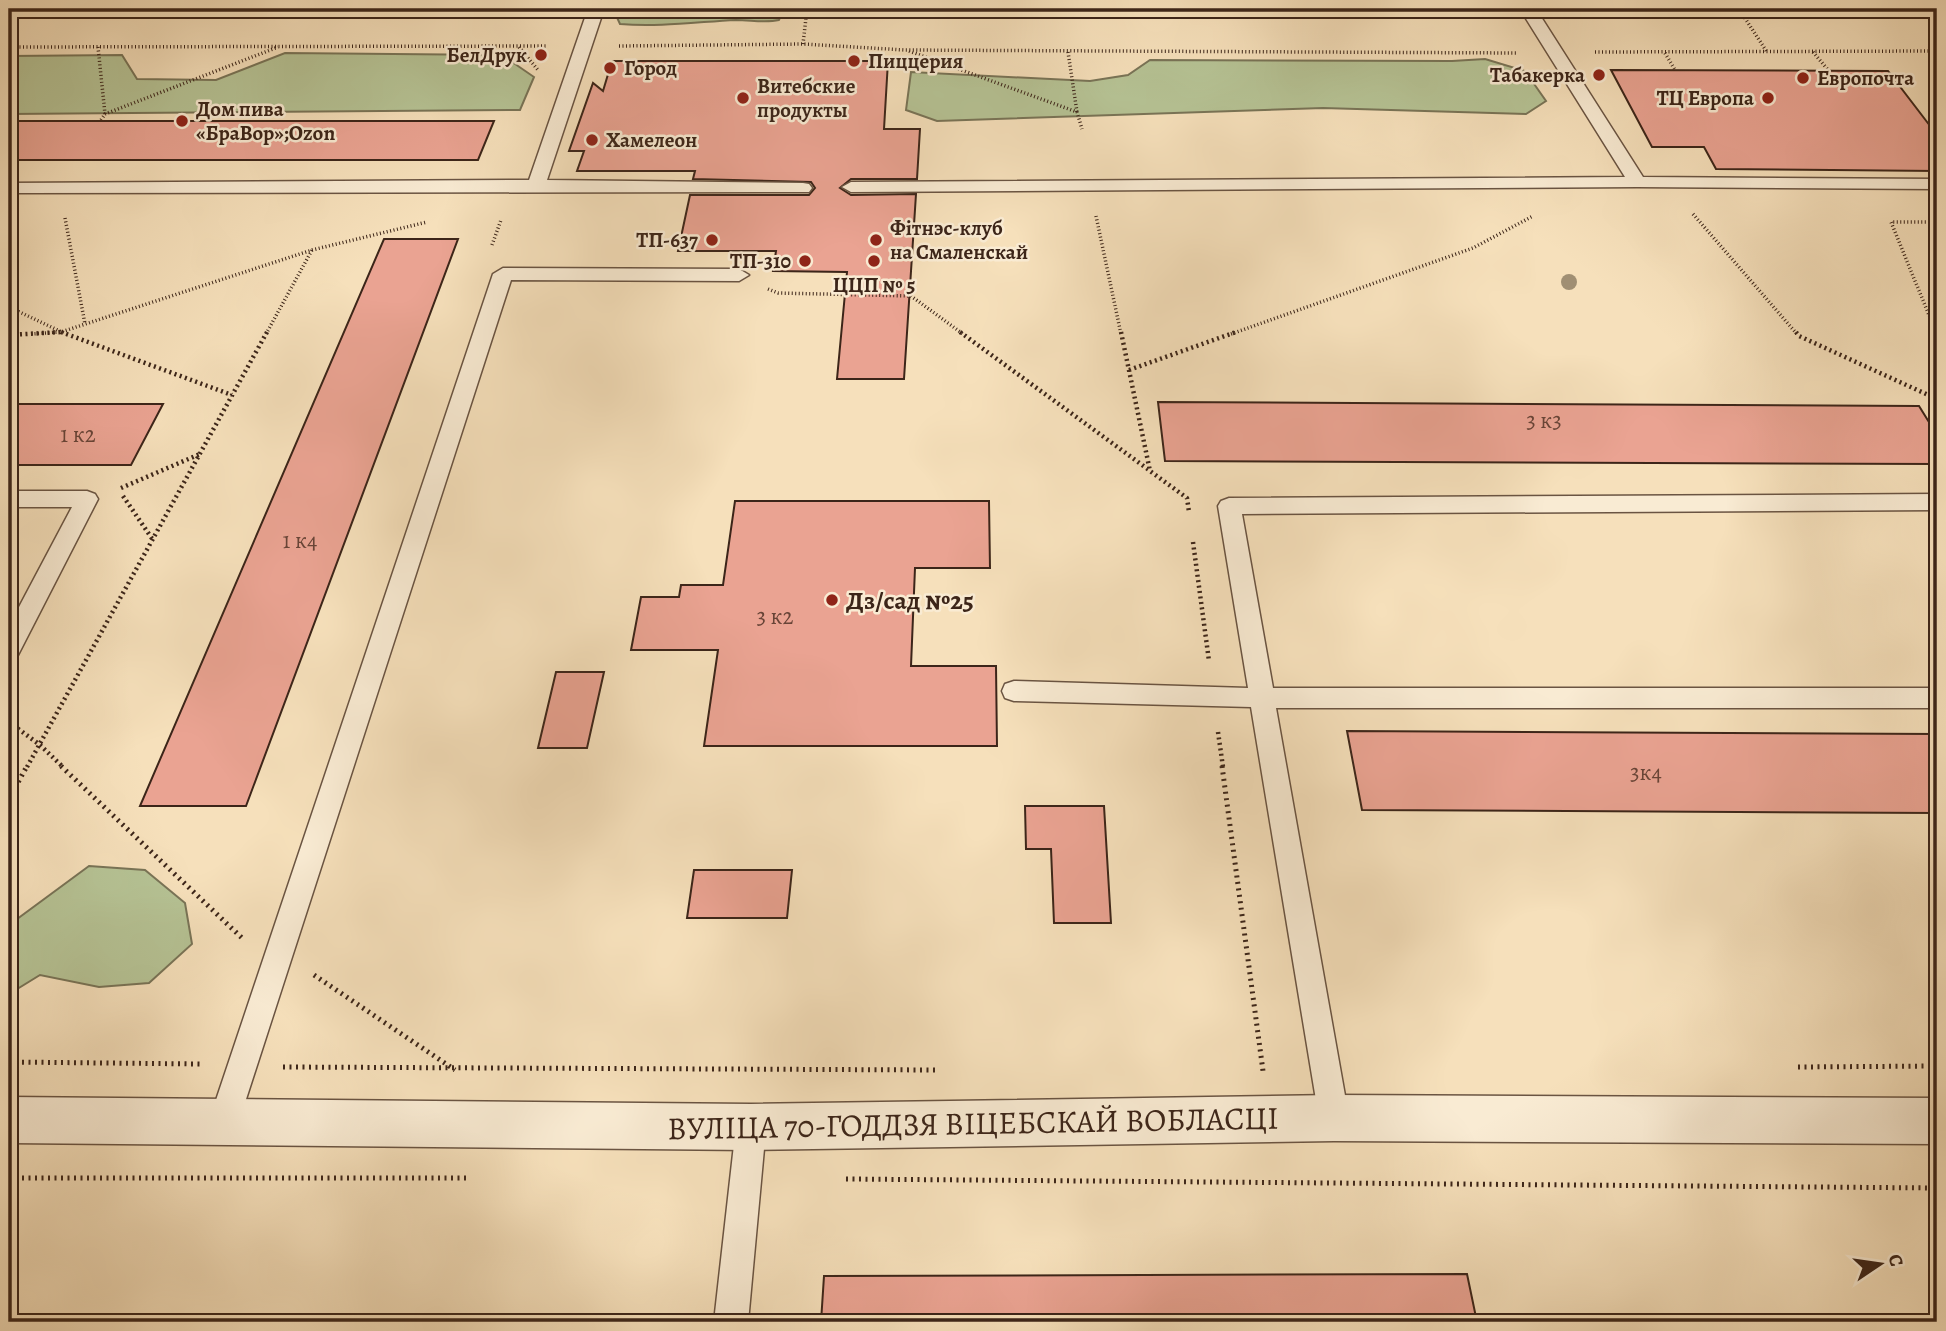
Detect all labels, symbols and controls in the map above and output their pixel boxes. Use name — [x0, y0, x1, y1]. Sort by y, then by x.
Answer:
place label: БелДрук — [447, 41, 527, 69]
marker: БелДрук — [533, 47, 549, 63]
place label: Пиццерия — [868, 47, 963, 75]
marker: Пиццерия — [846, 53, 862, 69]
place label: Город — [624, 54, 677, 82]
marker: Город — [602, 60, 618, 76]
place label: Табакерка — [1490, 61, 1585, 89]
place label: Европочта — [1817, 64, 1914, 92]
marker: Табакерка — [1591, 67, 1607, 83]
marker: Европочта — [1795, 70, 1811, 86]
place label: Витебские продукты — [757, 72, 856, 124]
place label: ТЦ Европа — [1657, 84, 1754, 112]
marker: Витебские продукты — [735, 90, 751, 106]
marker: ТЦ Европа — [1760, 90, 1776, 106]
place label: Дом пива «БраВор»;Ozon — [196, 95, 335, 147]
marker: Дом пива «БраВор»;Ozon — [174, 113, 190, 129]
place label: Хамелеон — [606, 126, 697, 154]
marker: Хамелеон — [584, 132, 600, 148]
place label: Фітнэс-клуб на Смаленскай — [890, 214, 1028, 266]
place label: ТП-637 — [636, 226, 698, 254]
marker: ТП-637 — [704, 232, 720, 248]
marker: Фітнэс-клуб на Смаленскай — [868, 232, 884, 248]
place label: ТП-310 — [730, 247, 791, 275]
marker: ТП-310 — [797, 253, 813, 269]
marker: ЦЦП № 5 — [866, 253, 882, 269]
place label: ЦЦП № 5 — [833, 271, 915, 299]
house number: 3 к3 — [1526, 405, 1562, 436]
house number: 1 к2 — [60, 419, 96, 450]
house number: 1 к4 — [283, 525, 317, 556]
place label: Дз/сад №25 — [846, 583, 974, 618]
marker: Дз/сад №25 — [824, 592, 840, 608]
house number: 3 к2 — [757, 601, 794, 632]
house number: 3к4 — [1630, 757, 1662, 788]
street label: ВУЛІЦА 70-ГОДДЗЯ ВІЦЕБСКАЙ ВОБЛАСЦІ — [667, 1096, 1279, 1150]
north arrow — [1844, 1230, 1914, 1300]
text: С — [1882, 1252, 1910, 1269]

